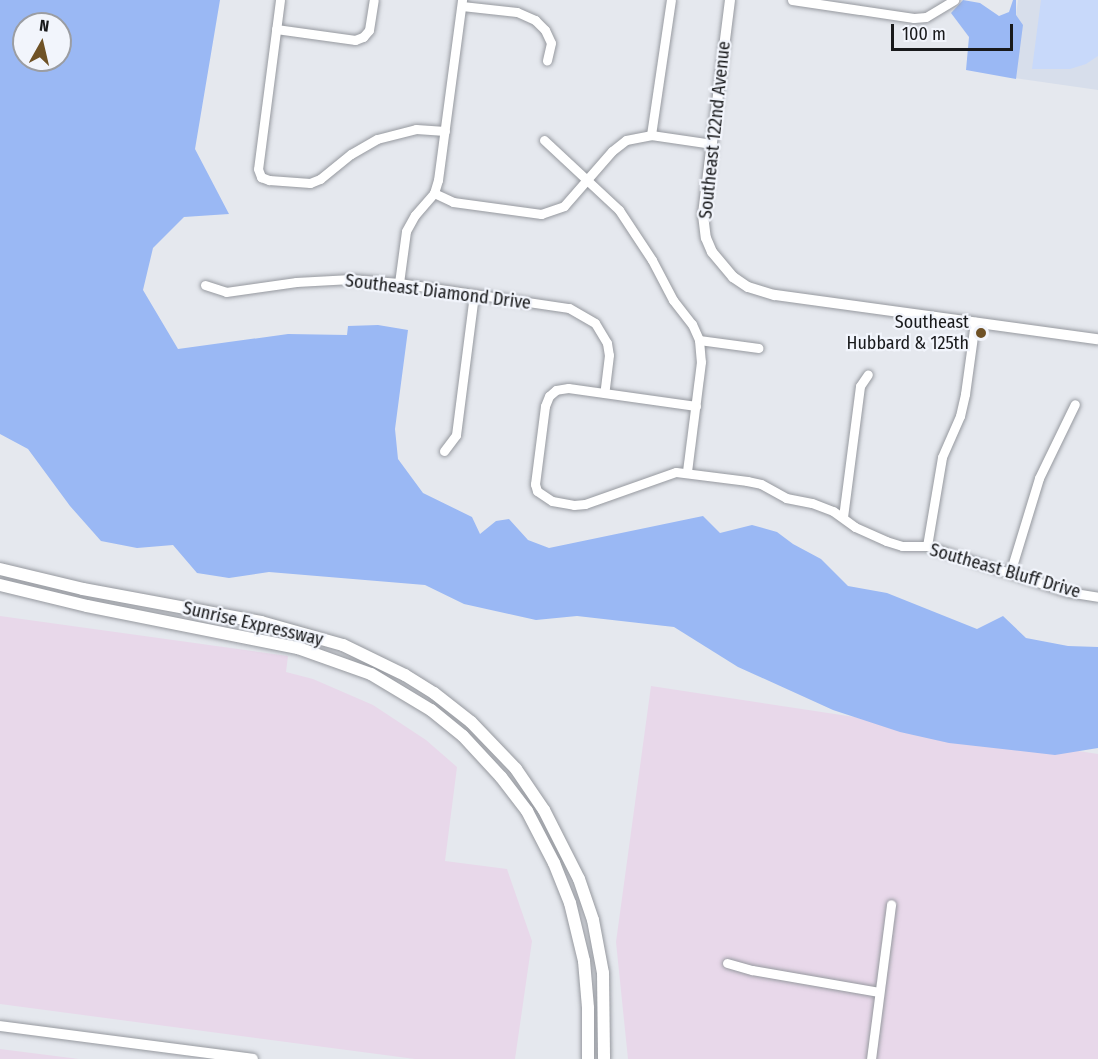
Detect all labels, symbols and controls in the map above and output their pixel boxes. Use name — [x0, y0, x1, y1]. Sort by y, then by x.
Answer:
north arrow — [12, 12, 72, 72]
scale bar — [894, 12, 1016, 50]
text: N — [38, 16, 50, 36]
text: 100 m — [902, 23, 946, 45]
street label: Southeast 122nd Avenue — [695, 40, 735, 220]
street label: Southeast Diamond Drive — [344, 270, 532, 314]
place label: Southeast Hubbard & 125th — [847, 312, 969, 354]
marker: Southeast Hubbard & 125th — [974, 326, 988, 340]
street label: Southeast Bluff Drive — [927, 539, 1083, 603]
street label: Sunrise Expressway — [181, 597, 325, 651]

